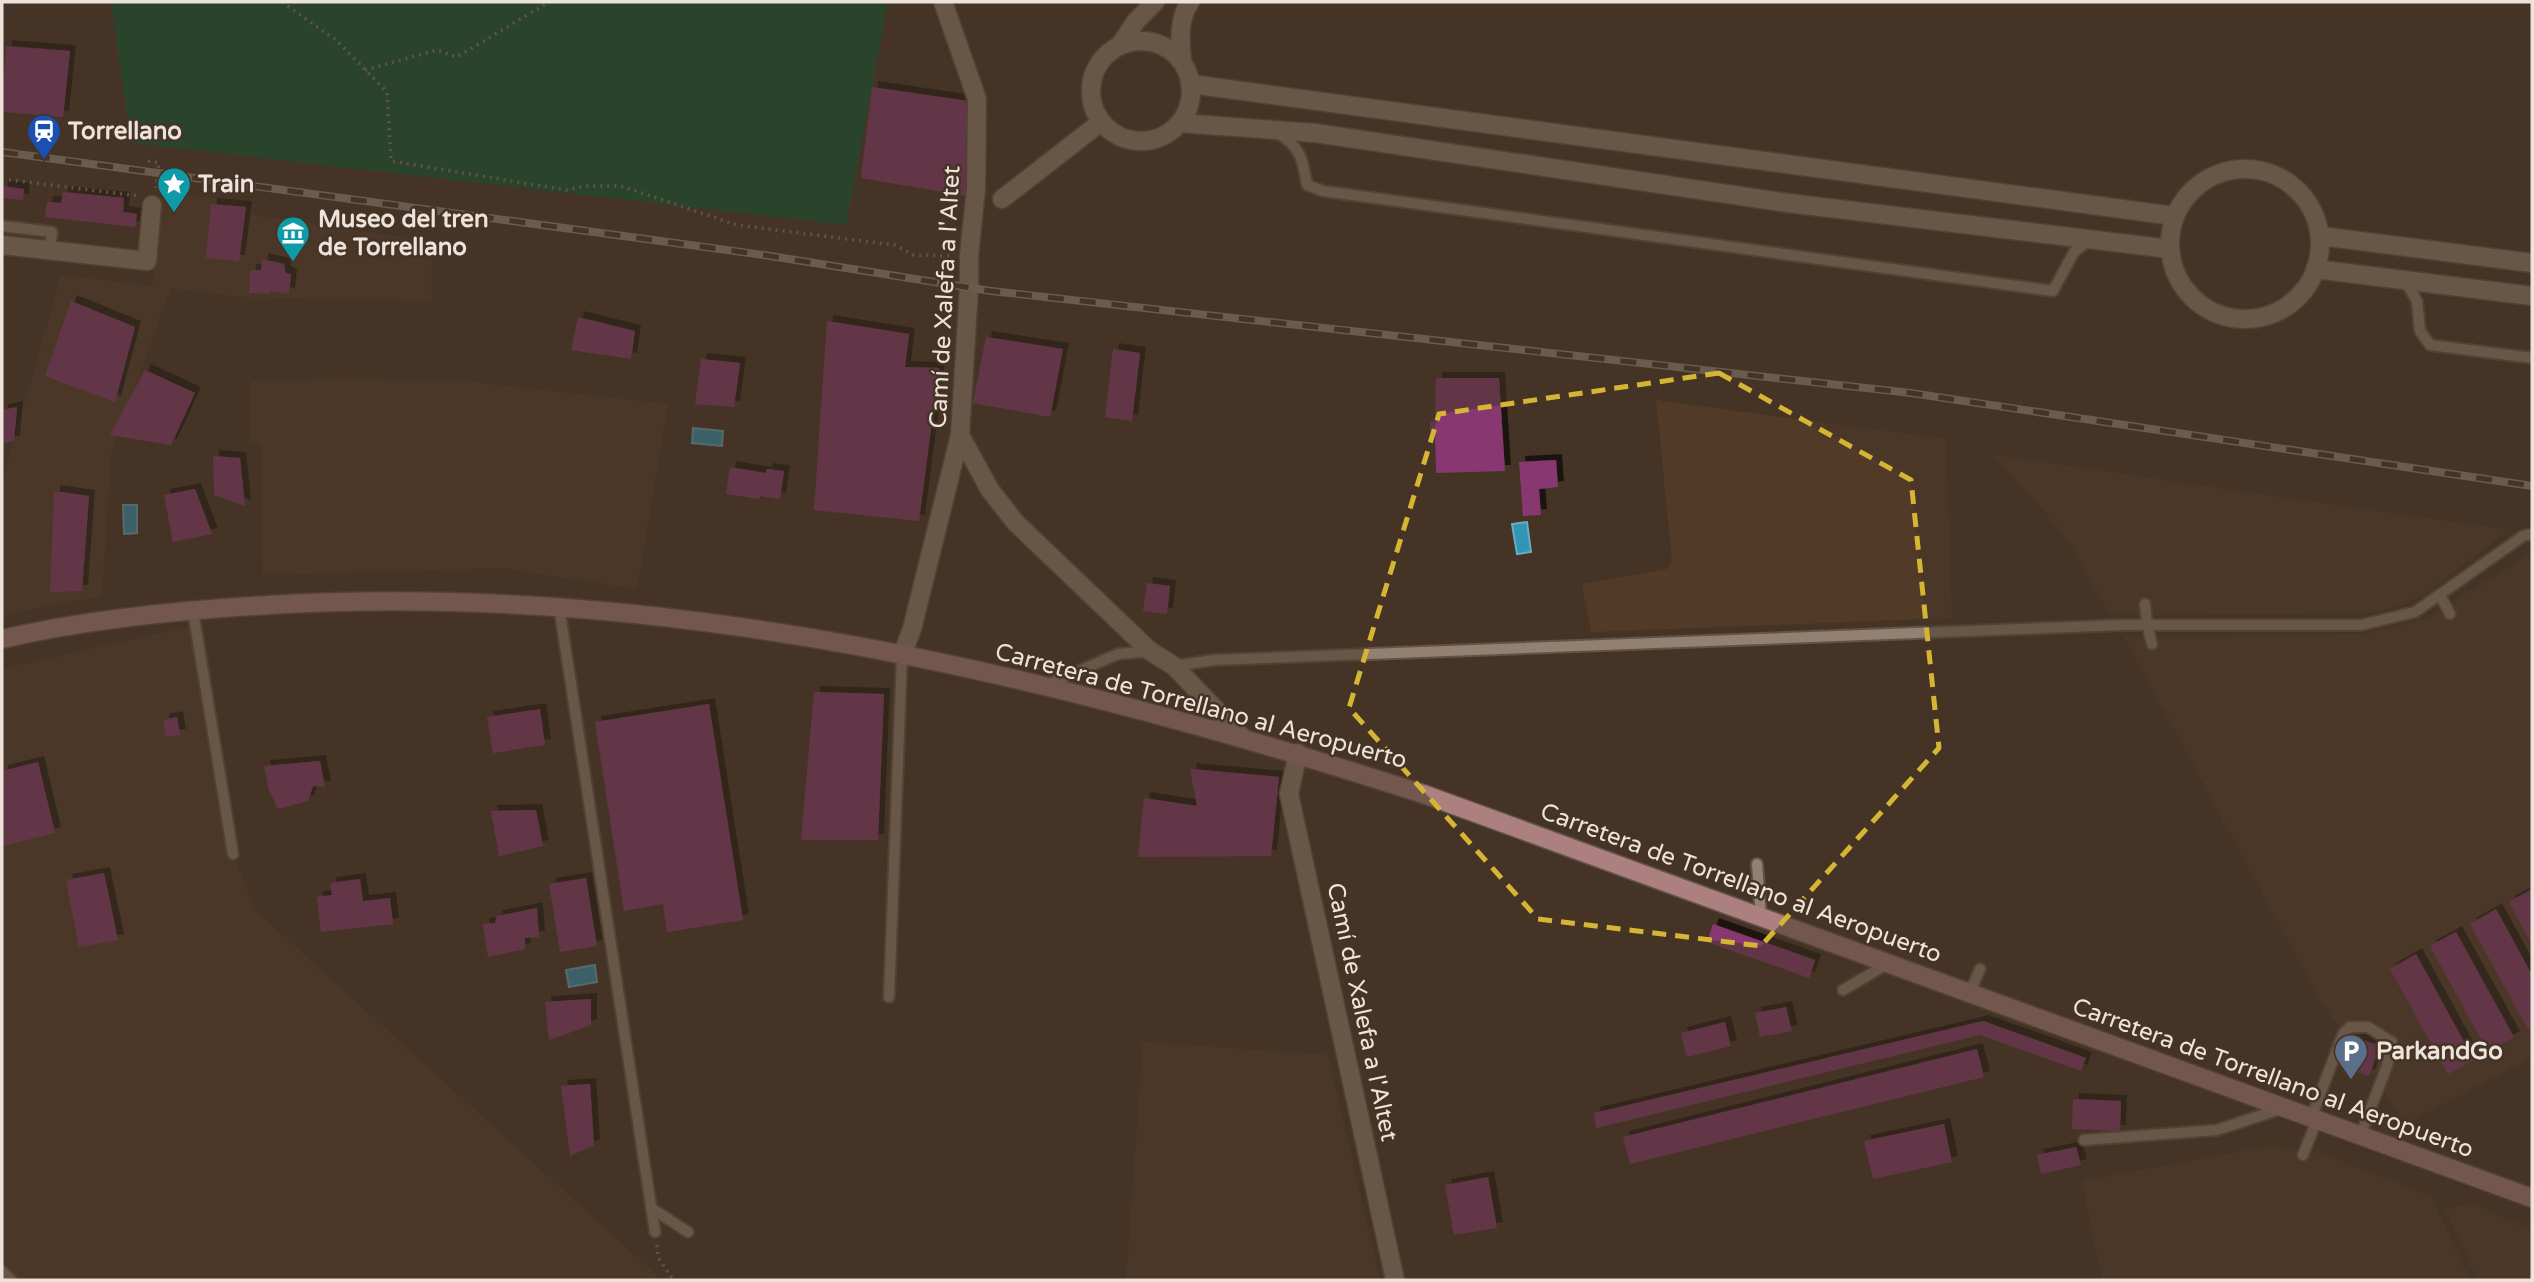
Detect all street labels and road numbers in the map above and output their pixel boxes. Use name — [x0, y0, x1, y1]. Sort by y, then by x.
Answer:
street label: Camí de Xalefa a l'Altet — [924, 165, 966, 429]
street label: Carretera de Torrellano al Aeropuerto — [992, 637, 1410, 775]
street label: Carretera de Torrellano al Aeropuerto — [1536, 797, 1946, 969]
street label: Camí de Xalefa a l'Altet — [1320, 880, 1404, 1144]
street label: Carretera de Torrellano al Aeropuerto — [2068, 992, 2478, 1164]

